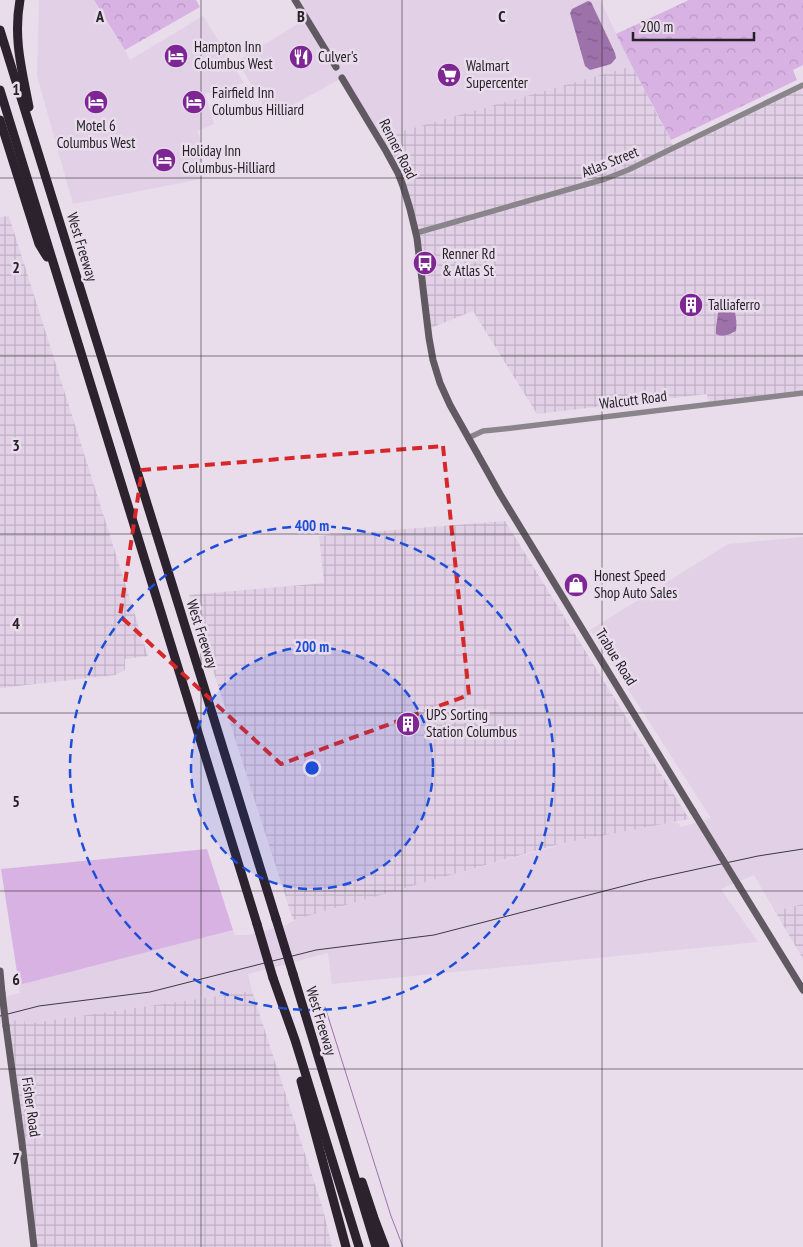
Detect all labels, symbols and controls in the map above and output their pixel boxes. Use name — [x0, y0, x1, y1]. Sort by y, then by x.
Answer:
text: A — [95, 6, 105, 26]
text: B — [297, 6, 305, 26]
text: C — [498, 6, 506, 26]
scale bar — [633, 10, 754, 42]
text: 200 m — [640, 17, 673, 36]
place label: Hampton Inn Columbus West — [194, 37, 273, 73]
hotel icon: Hampton Inn Columbus West — [163, 43, 189, 69]
restaurant icon: Culver's — [288, 44, 314, 70]
place label: Culver's — [318, 47, 358, 66]
place label: Walmart Supercenter — [466, 56, 529, 92]
supermarket icon: Walmart Supercenter — [436, 62, 462, 88]
text: 1 — [12, 79, 20, 99]
place label: Fairfield Inn Columbus Hilliard — [212, 83, 304, 119]
hotel icon: Motel 6 Columbus West — [83, 89, 109, 115]
hotel icon: Fairfield Inn Columbus Hilliard — [181, 89, 207, 115]
street label: Renner Road — [375, 115, 422, 182]
place label: Motel 6 Columbus West — [57, 116, 135, 152]
place label: Holiday Inn Columbus-Hilliard — [182, 141, 275, 177]
street label: Atlas Street — [579, 142, 641, 182]
hotel icon: Holiday Inn Columbus-Hilliard — [151, 147, 177, 173]
street label: West Freeway — [63, 210, 102, 284]
place label: Renner Rd & Atlas St — [442, 244, 495, 280]
bus stop icon: Renner Rd & Atlas St — [412, 250, 438, 276]
text: 2 — [12, 257, 20, 277]
building icon: Talliaferro — [678, 292, 704, 318]
place label: Talliaferro — [708, 295, 760, 314]
street label: Walcutt Road — [598, 386, 668, 413]
text: 3 — [12, 435, 20, 455]
text: 400 m — [295, 516, 329, 535]
place label: Honest Speed Shop Auto Sales — [594, 566, 677, 602]
shop icon: Honest Speed Shop Auto Sales — [563, 572, 589, 598]
street label: West Freeway — [182, 597, 223, 671]
text: 4 — [12, 613, 20, 633]
street label: Trabue Road — [592, 625, 641, 689]
text: 200 m — [295, 637, 329, 656]
place label: UPS Sorting Station Columbus — [426, 705, 517, 741]
building icon: UPS Sorting Station Columbus — [395, 711, 421, 737]
centre of rings — [303, 759, 321, 777]
text: 5 — [12, 791, 20, 811]
text: 6 — [12, 969, 20, 989]
street label: West Freeway — [302, 984, 341, 1058]
street label: Fisher Road — [18, 1076, 45, 1138]
text: 7 — [12, 1148, 20, 1168]

